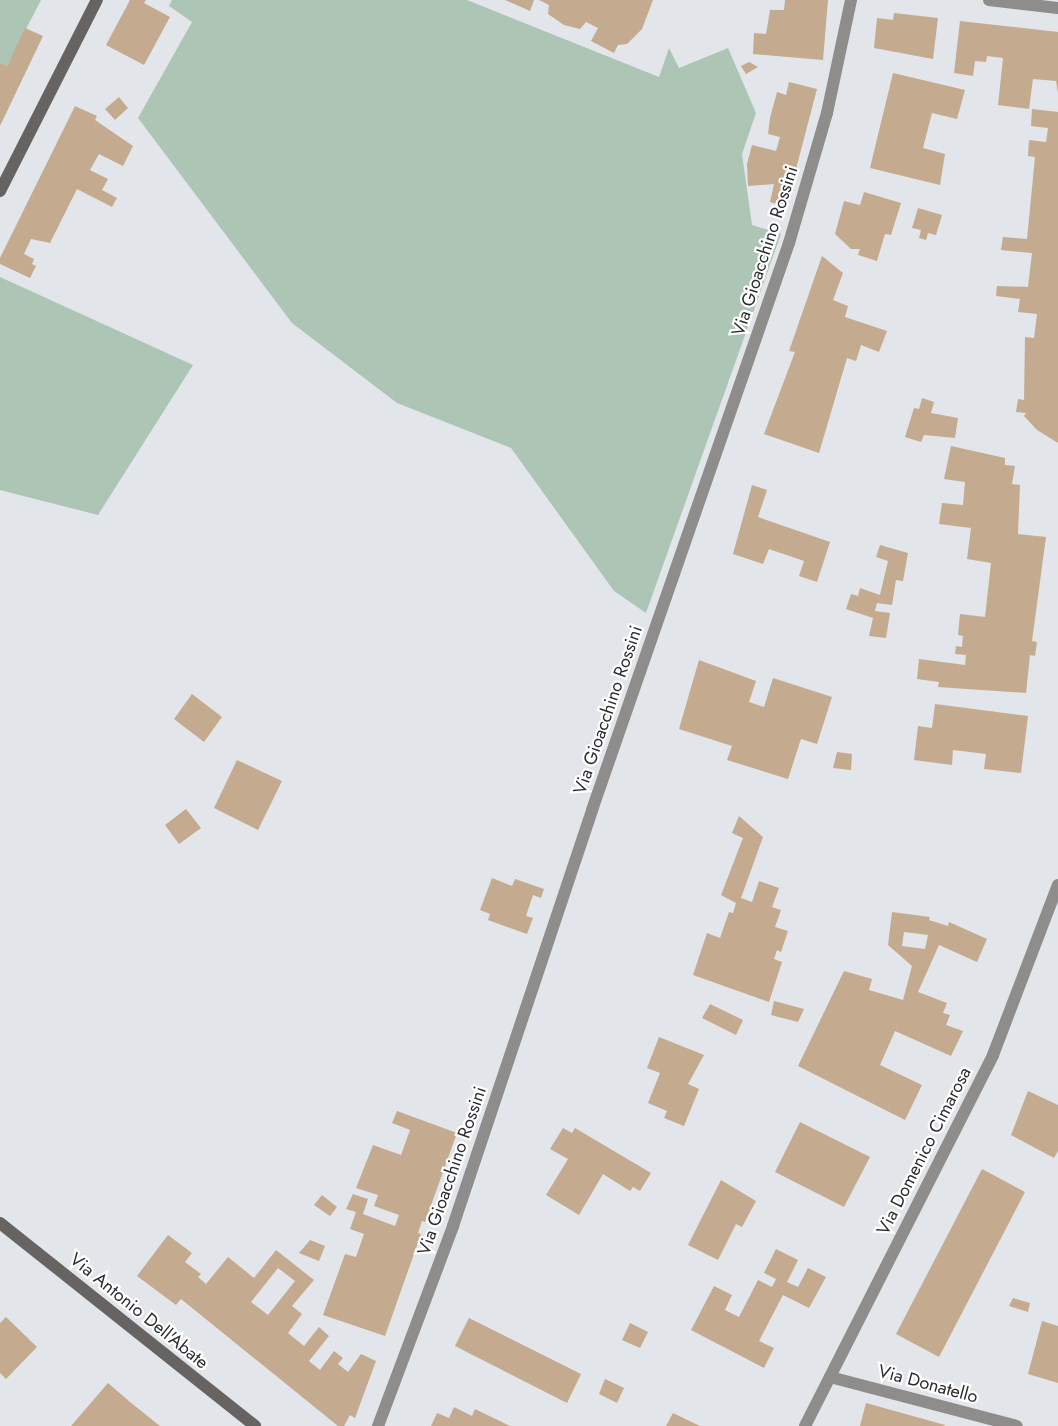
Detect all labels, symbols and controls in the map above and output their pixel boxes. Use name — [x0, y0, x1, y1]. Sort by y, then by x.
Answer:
street label: Via Gioacchino Rossini — [727, 164, 803, 338]
street label: Via Gioacchino Rossini — [569, 623, 647, 797]
street label: Via Domenico Cimarosa — [872, 1064, 976, 1238]
street label: Via Gioacchino Rossini — [413, 1084, 491, 1258]
street label: Via Antonio Dell'Abate — [65, 1248, 213, 1374]
street label: Via Donatello — [876, 1360, 980, 1408]

